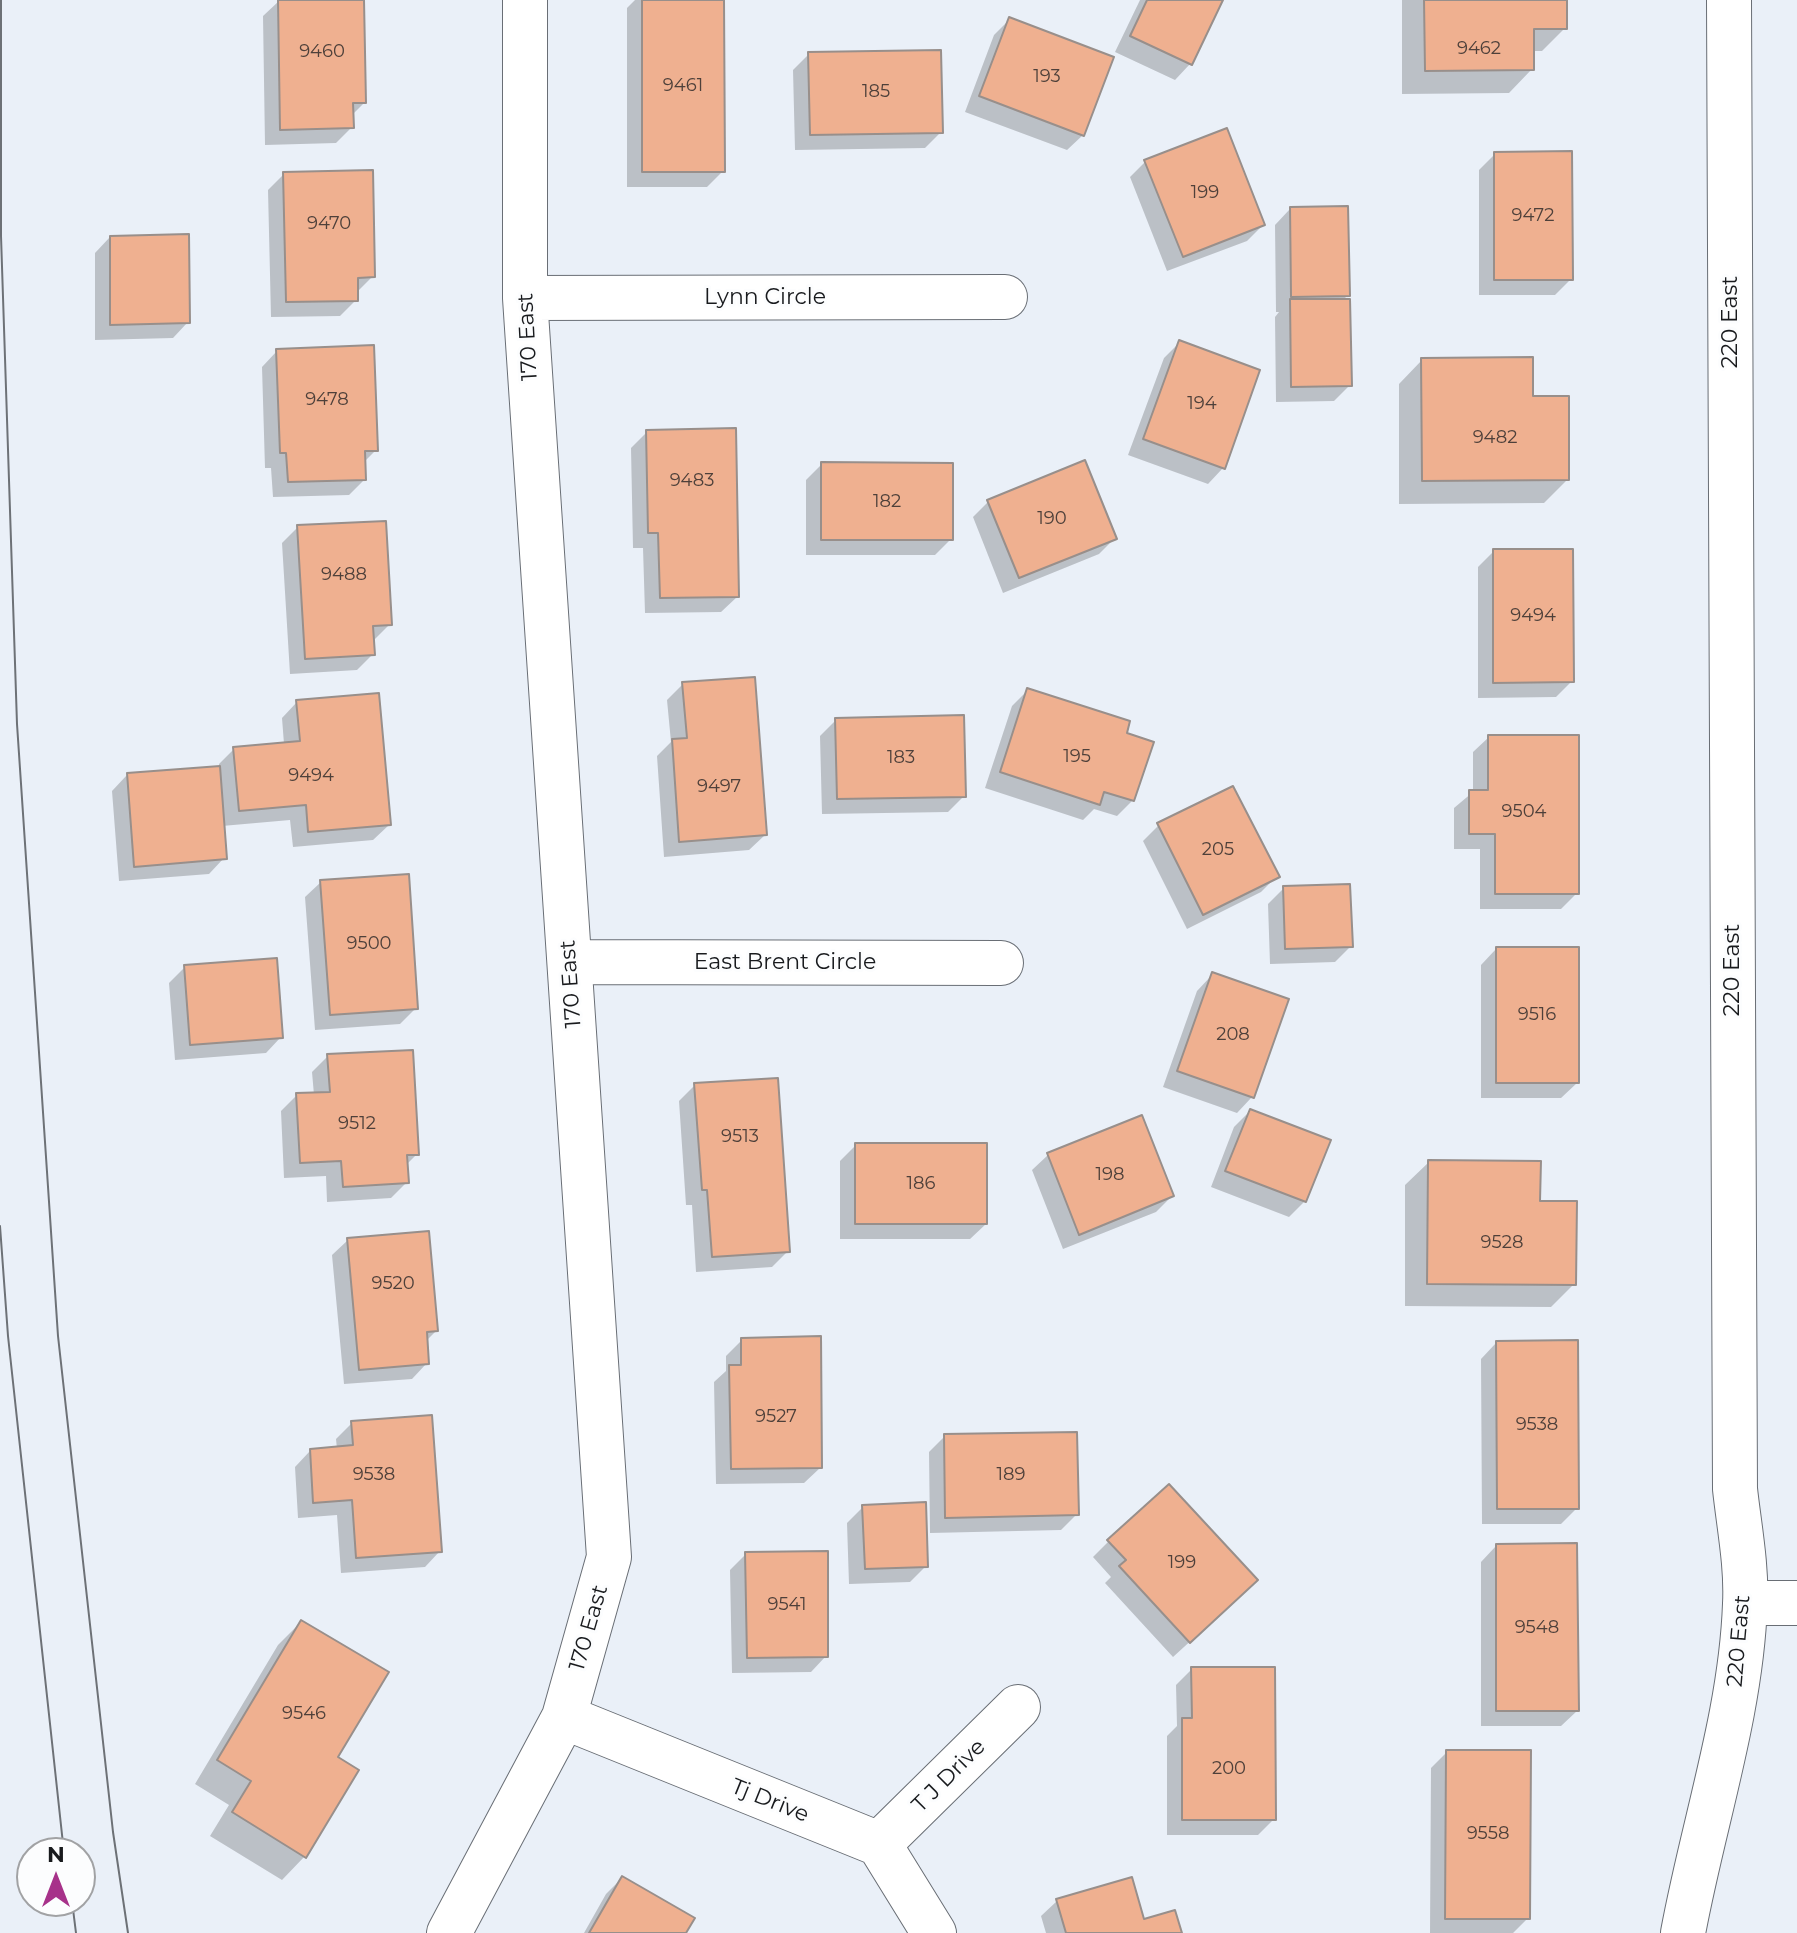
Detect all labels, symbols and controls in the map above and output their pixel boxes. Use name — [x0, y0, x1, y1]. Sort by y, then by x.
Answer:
house number: 9462 — [1457, 38, 1501, 60]
house number: 9460 — [299, 41, 345, 63]
house number: 193 — [1033, 66, 1061, 88]
house number: 9461 — [663, 75, 703, 97]
house number: 185 — [862, 81, 890, 103]
house number: 199 — [1191, 182, 1219, 204]
house number: 9472 — [1512, 205, 1554, 227]
house number: 9470 — [307, 213, 351, 235]
street label: 220 East — [1718, 276, 1744, 368]
street label: Lynn Circle — [704, 285, 826, 311]
street label: 170 East — [513, 292, 543, 382]
house number: 9478 — [305, 389, 349, 411]
house number: 194 — [1187, 393, 1217, 415]
house number: 9482 — [1473, 427, 1517, 449]
house number: 9483 — [670, 470, 714, 492]
house number: 182 — [873, 491, 901, 513]
house number: 190 — [1037, 508, 1067, 530]
house number: 9488 — [321, 564, 367, 586]
house number: 9494 — [1510, 605, 1556, 627]
house number: 195 — [1063, 746, 1091, 768]
house number: 183 — [887, 747, 915, 769]
house number: 9494 — [288, 765, 334, 787]
house number: 9497 — [697, 776, 741, 798]
house number: 9504 — [1502, 801, 1546, 823]
house number: 205 — [1202, 839, 1234, 861]
street label: 220 East — [1720, 924, 1746, 1016]
house number: 9500 — [347, 933, 391, 955]
street label: 170 East — [555, 939, 587, 1029]
street label: East Brent Circle — [694, 950, 876, 976]
house number: 9516 — [1518, 1004, 1556, 1026]
house number: 208 — [1216, 1024, 1250, 1046]
house number: 9512 — [338, 1113, 376, 1135]
house number: 9513 — [721, 1126, 759, 1148]
house number: 198 — [1096, 1164, 1124, 1186]
house number: 186 — [907, 1173, 935, 1195]
house number: 9528 — [1481, 1232, 1523, 1254]
house number: 9520 — [371, 1273, 415, 1295]
house number: 9527 — [755, 1406, 797, 1428]
house number: 9538 — [1516, 1414, 1558, 1436]
house number: 9538 — [353, 1464, 395, 1486]
house number: 189 — [997, 1464, 1025, 1486]
house number: 199 — [1168, 1552, 1196, 1574]
street label: 170 East — [564, 1582, 614, 1674]
house number: 9541 — [767, 1594, 807, 1616]
street label: 220 East — [1722, 1594, 1756, 1688]
house number: 9548 — [1515, 1617, 1559, 1639]
house number: 9546 — [282, 1703, 326, 1725]
street label: T J Drive — [907, 1734, 991, 1818]
house number: 200 — [1212, 1758, 1246, 1780]
street label: Tj Drive — [727, 1773, 813, 1829]
house number: 9558 — [1467, 1823, 1509, 1845]
north arrow — [16, 1837, 96, 1917]
text: N — [47, 1841, 65, 1868]

